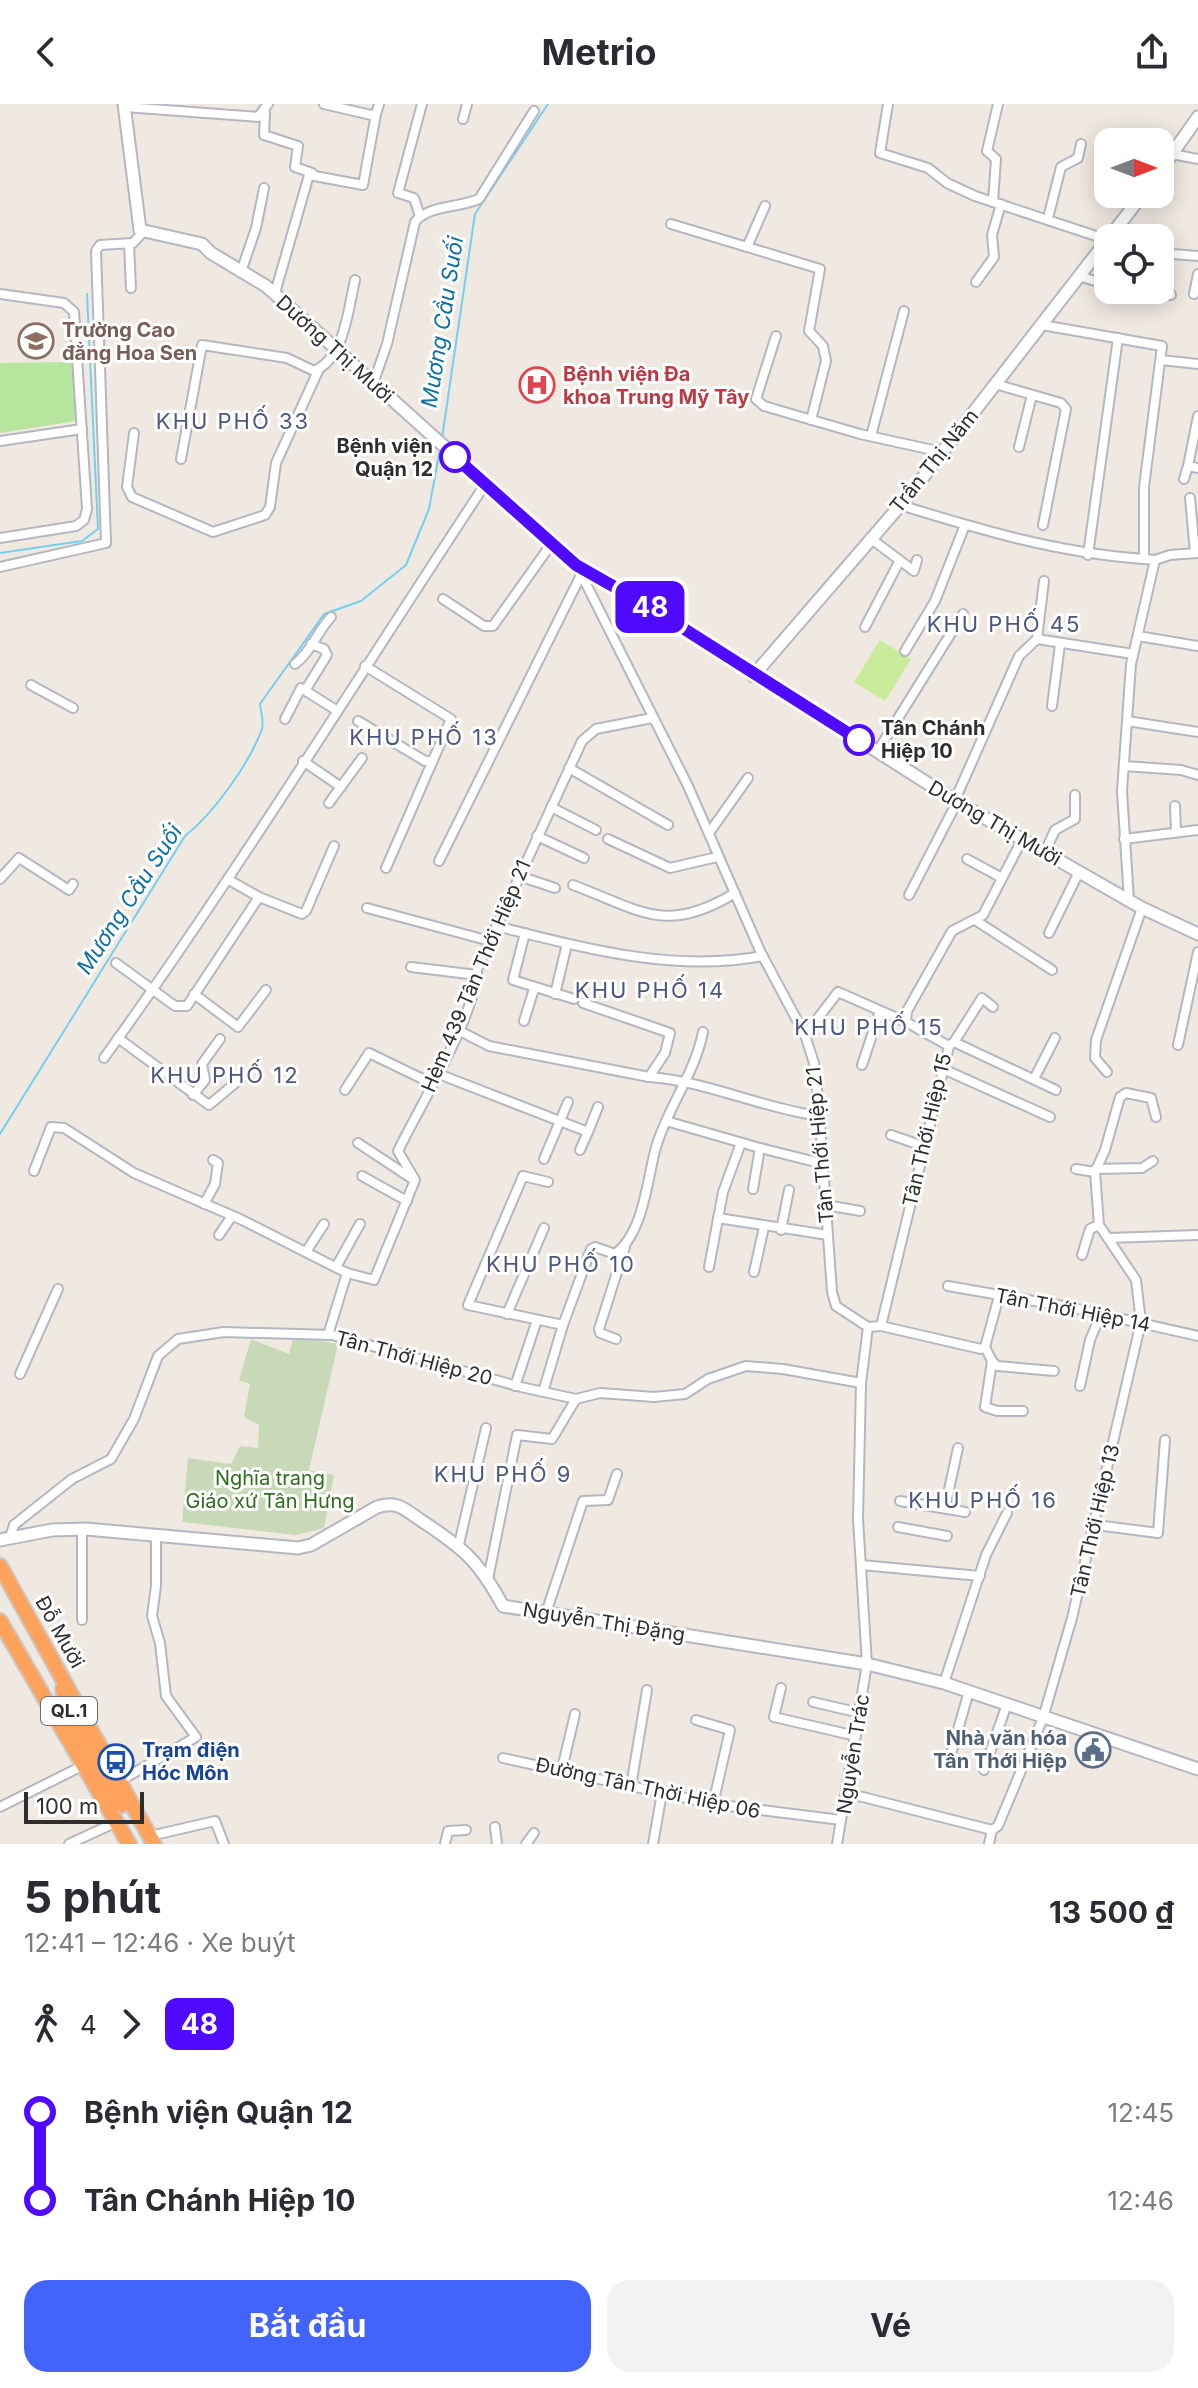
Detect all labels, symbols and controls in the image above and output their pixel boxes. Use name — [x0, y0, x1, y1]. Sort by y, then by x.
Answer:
icon: back — [24, 30, 68, 74]
text: Metrio — [542, 30, 656, 74]
icon: share — [1130, 30, 1174, 74]
north arrow — [1094, 128, 1174, 208]
map controls — [1094, 128, 1174, 304]
button: locate — [1094, 224, 1174, 304]
water label: Mương Cầu Suối — [416, 234, 468, 409]
street label: Dương Thị Mười — [271, 290, 399, 408]
place label: Trường Cao đẳng Hoa Sen — [62, 318, 197, 365]
school or university icon: Trường Cao đẳng Hoa Sen — [17, 322, 55, 360]
place label: Bệnh viện Đa khoa Trung Mỹ Tây — [563, 362, 749, 409]
hospital icon: Bệnh viện Đa khoa Trung Mỹ Tây — [518, 366, 556, 404]
street label: Trần Thị Năm — [885, 404, 983, 518]
district label: KHU PHỐ 33 — [156, 405, 310, 434]
place label: Bệnh viện Quận 12 — [336, 434, 433, 481]
marker: Bệnh viện Quận 12 — [440, 442, 470, 472]
line badge: 48 — [614, 581, 686, 633]
text: 48 — [631, 590, 669, 624]
district label: KHU PHỐ 45 — [927, 608, 1081, 637]
place label: Tân Chánh Hiệp 10 — [881, 716, 985, 763]
district label: KHU PHỐ 13 — [349, 721, 499, 750]
marker: Tân Chánh Hiệp 10 — [844, 725, 874, 755]
street label: Dương Thị Mười — [924, 775, 1066, 871]
water label: Mương Cầu Suối — [71, 819, 187, 979]
street label: Hẻm 439 Tân Thới Hiệp 21 — [416, 856, 536, 1096]
district label: KHU PHỐ 14 — [575, 974, 725, 1003]
district label: KHU PHỐ 15 — [794, 1011, 944, 1040]
street label: Tân Thới Hiệp 15 — [898, 1051, 956, 1209]
district label: KHU PHỐ 12 — [150, 1059, 300, 1088]
street label: Tân Thới Hiệp 21 — [801, 1066, 839, 1224]
district label: KHU PHỐ 10 — [486, 1248, 636, 1277]
street label: Tân Thới Hiệp 14 — [993, 1283, 1153, 1337]
street label: Tân Thới Hiệp 20 — [333, 1326, 495, 1390]
street label: Tân Thới Hiệp 13 — [1066, 1442, 1124, 1600]
district label: KHU PHỐ 9 — [434, 1458, 572, 1487]
park label: Nghĩa trang Giáo xứ Tân Hưng — [185, 1466, 355, 1513]
district label: KHU PHỐ 16 — [908, 1484, 1058, 1513]
street label: Đỗ Mười — [30, 1592, 90, 1672]
street label: Nguyễn Thị Đặng — [521, 1597, 687, 1647]
street label: Nguyễn Trác — [832, 1692, 874, 1816]
road number: QL.1 — [41, 1697, 97, 1725]
place label: Nhà văn hóa Tân Thới Hiệp — [933, 1726, 1067, 1773]
public building icon: Nhà văn hóa Tân Thới Hiệp — [1074, 1731, 1112, 1769]
place label: Trạm điện Hóc Môn — [142, 1738, 240, 1785]
bus stop icon: Trạm điện Hóc Môn — [97, 1743, 135, 1781]
street label: Đường Tân Thời Hiệp 06 — [533, 1752, 763, 1824]
scale bar — [24, 1788, 144, 1824]
text: 100 m — [36, 1793, 98, 1819]
text: 5 phút — [24, 1870, 161, 1924]
text: 13 500 ₫ — [1049, 1894, 1174, 1930]
text: 12:41 – 12:46 · Xe buýt — [24, 1927, 296, 1958]
icon: walk — [24, 2002, 68, 2046]
icon: forward — [109, 2002, 153, 2046]
text: 48 — [181, 2007, 218, 2041]
text: 4 — [80, 2009, 97, 2040]
text: Bệnh viện Quận 12 — [84, 2094, 353, 2130]
text: 12:45 — [1107, 2097, 1174, 2128]
text: Tân Chánh Hiệp 10 — [84, 2182, 355, 2218]
text: 12:46 — [1107, 2185, 1174, 2216]
button: Bắt đầu — [24, 2280, 591, 2372]
button: Vé — [607, 2280, 1174, 2372]

